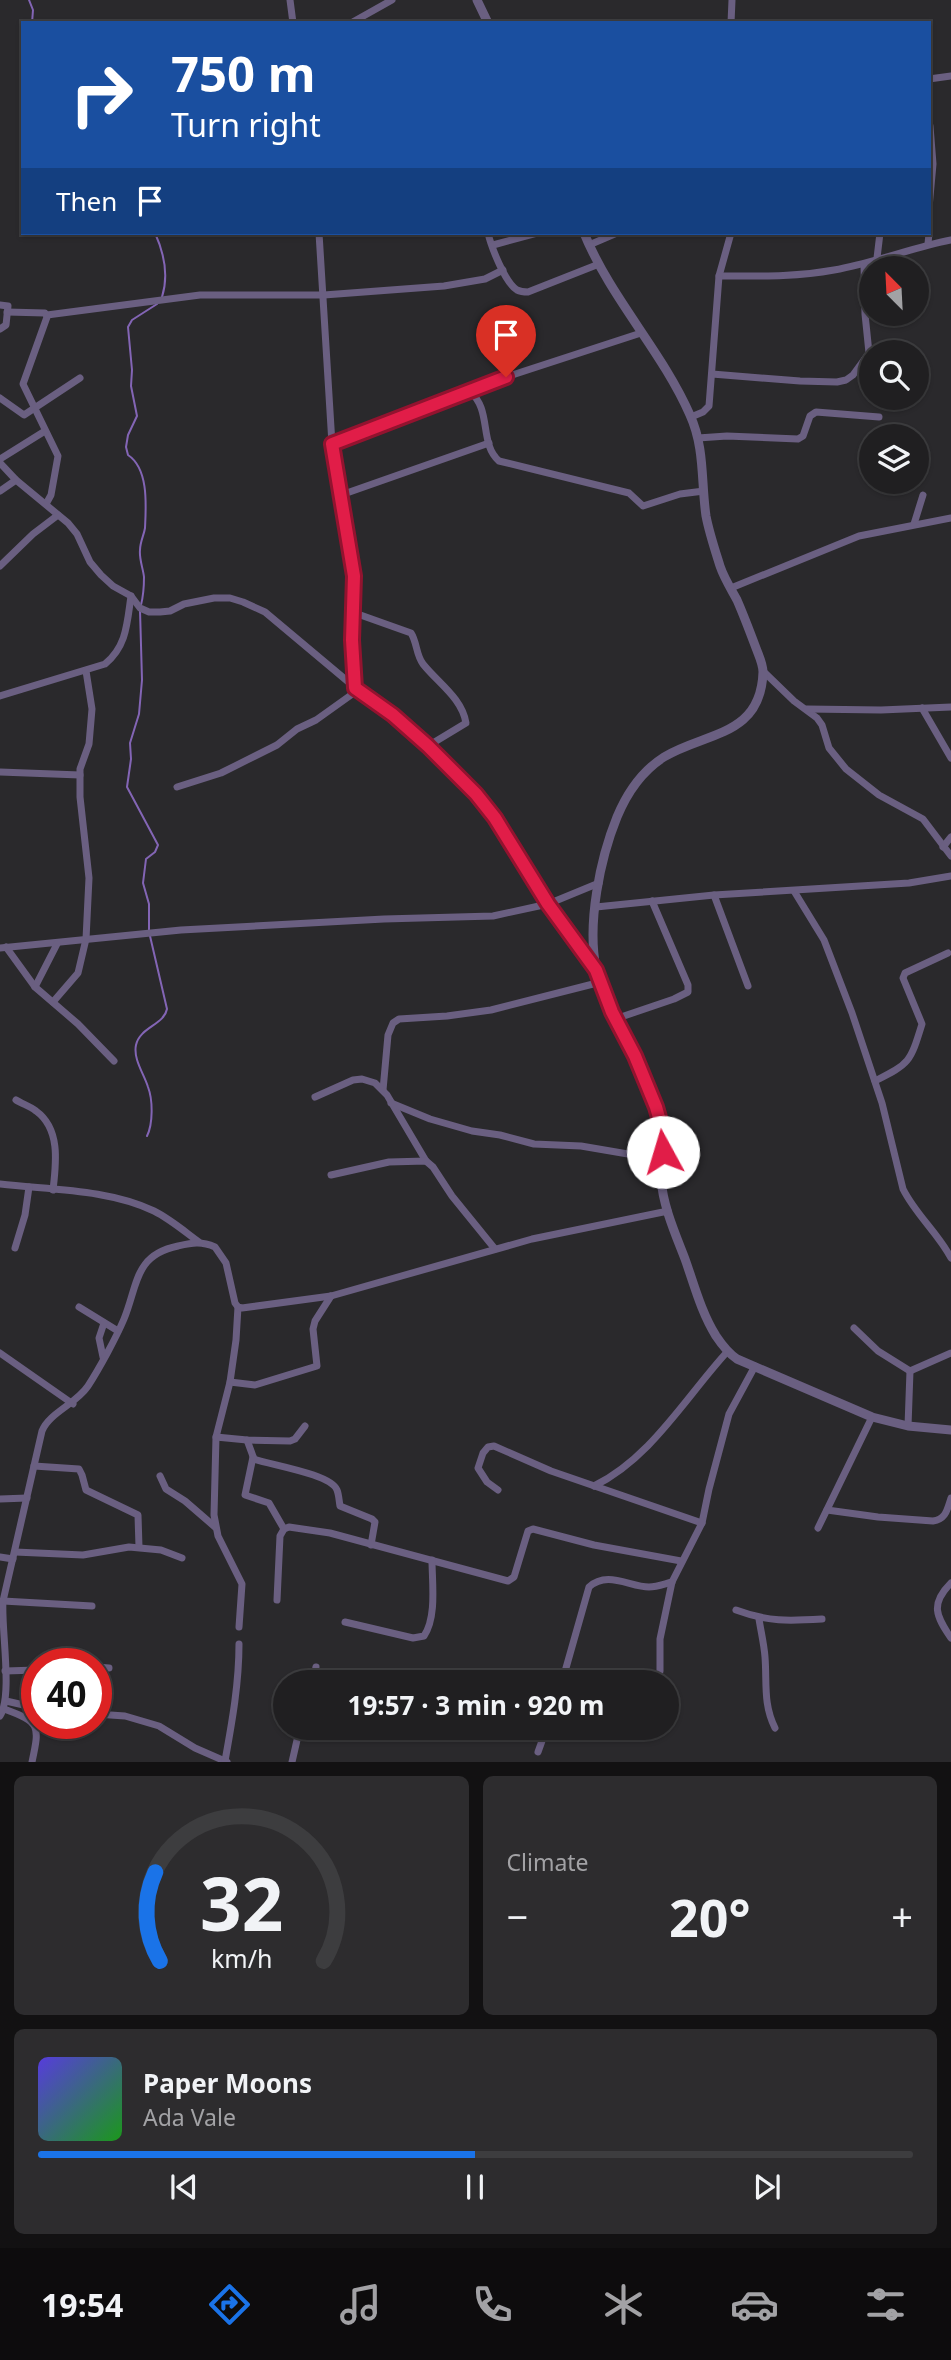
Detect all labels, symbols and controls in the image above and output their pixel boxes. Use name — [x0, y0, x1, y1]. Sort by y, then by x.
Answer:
text: 750 m — [171, 40, 316, 106]
icon: right — [56, 49, 147, 140]
text: Turn right — [171, 103, 321, 146]
icon: arrive — [131, 182, 169, 220]
text: Then — [56, 183, 117, 219]
north arrow — [859, 256, 929, 326]
map controls — [859, 256, 929, 494]
pin — [476, 305, 536, 377]
icon: arrive — [487, 316, 525, 354]
button: search — [859, 340, 929, 410]
button: layers — [859, 424, 929, 494]
position arrow — [626, 1115, 700, 1189]
speed limit sign: 40 — [21, 1648, 112, 1739]
text: 19:57 · 3 min · 920 m — [348, 1687, 604, 1723]
text: Climate — [507, 1846, 589, 1878]
text: 32 — [200, 1854, 283, 1953]
text: 20° — [669, 1881, 751, 1952]
text: − — [507, 1890, 528, 1942]
text: + — [891, 1890, 913, 1942]
text: km/h — [210, 1941, 272, 1975]
text: Paper Moons — [143, 2065, 312, 2101]
text: Ada Vale — [143, 2101, 236, 2133]
icon: previous — [165, 2168, 203, 2206]
icon: pause — [456, 2168, 494, 2206]
icon: next — [748, 2168, 786, 2206]
icon: directions — [205, 2280, 254, 2329]
icon: music — [336, 2280, 385, 2329]
icon: phone — [468, 2280, 517, 2329]
icon: climate — [599, 2280, 648, 2329]
icon: car — [730, 2280, 779, 2329]
icon: filters — [861, 2280, 910, 2329]
text: 19:54 — [41, 2283, 123, 2326]

